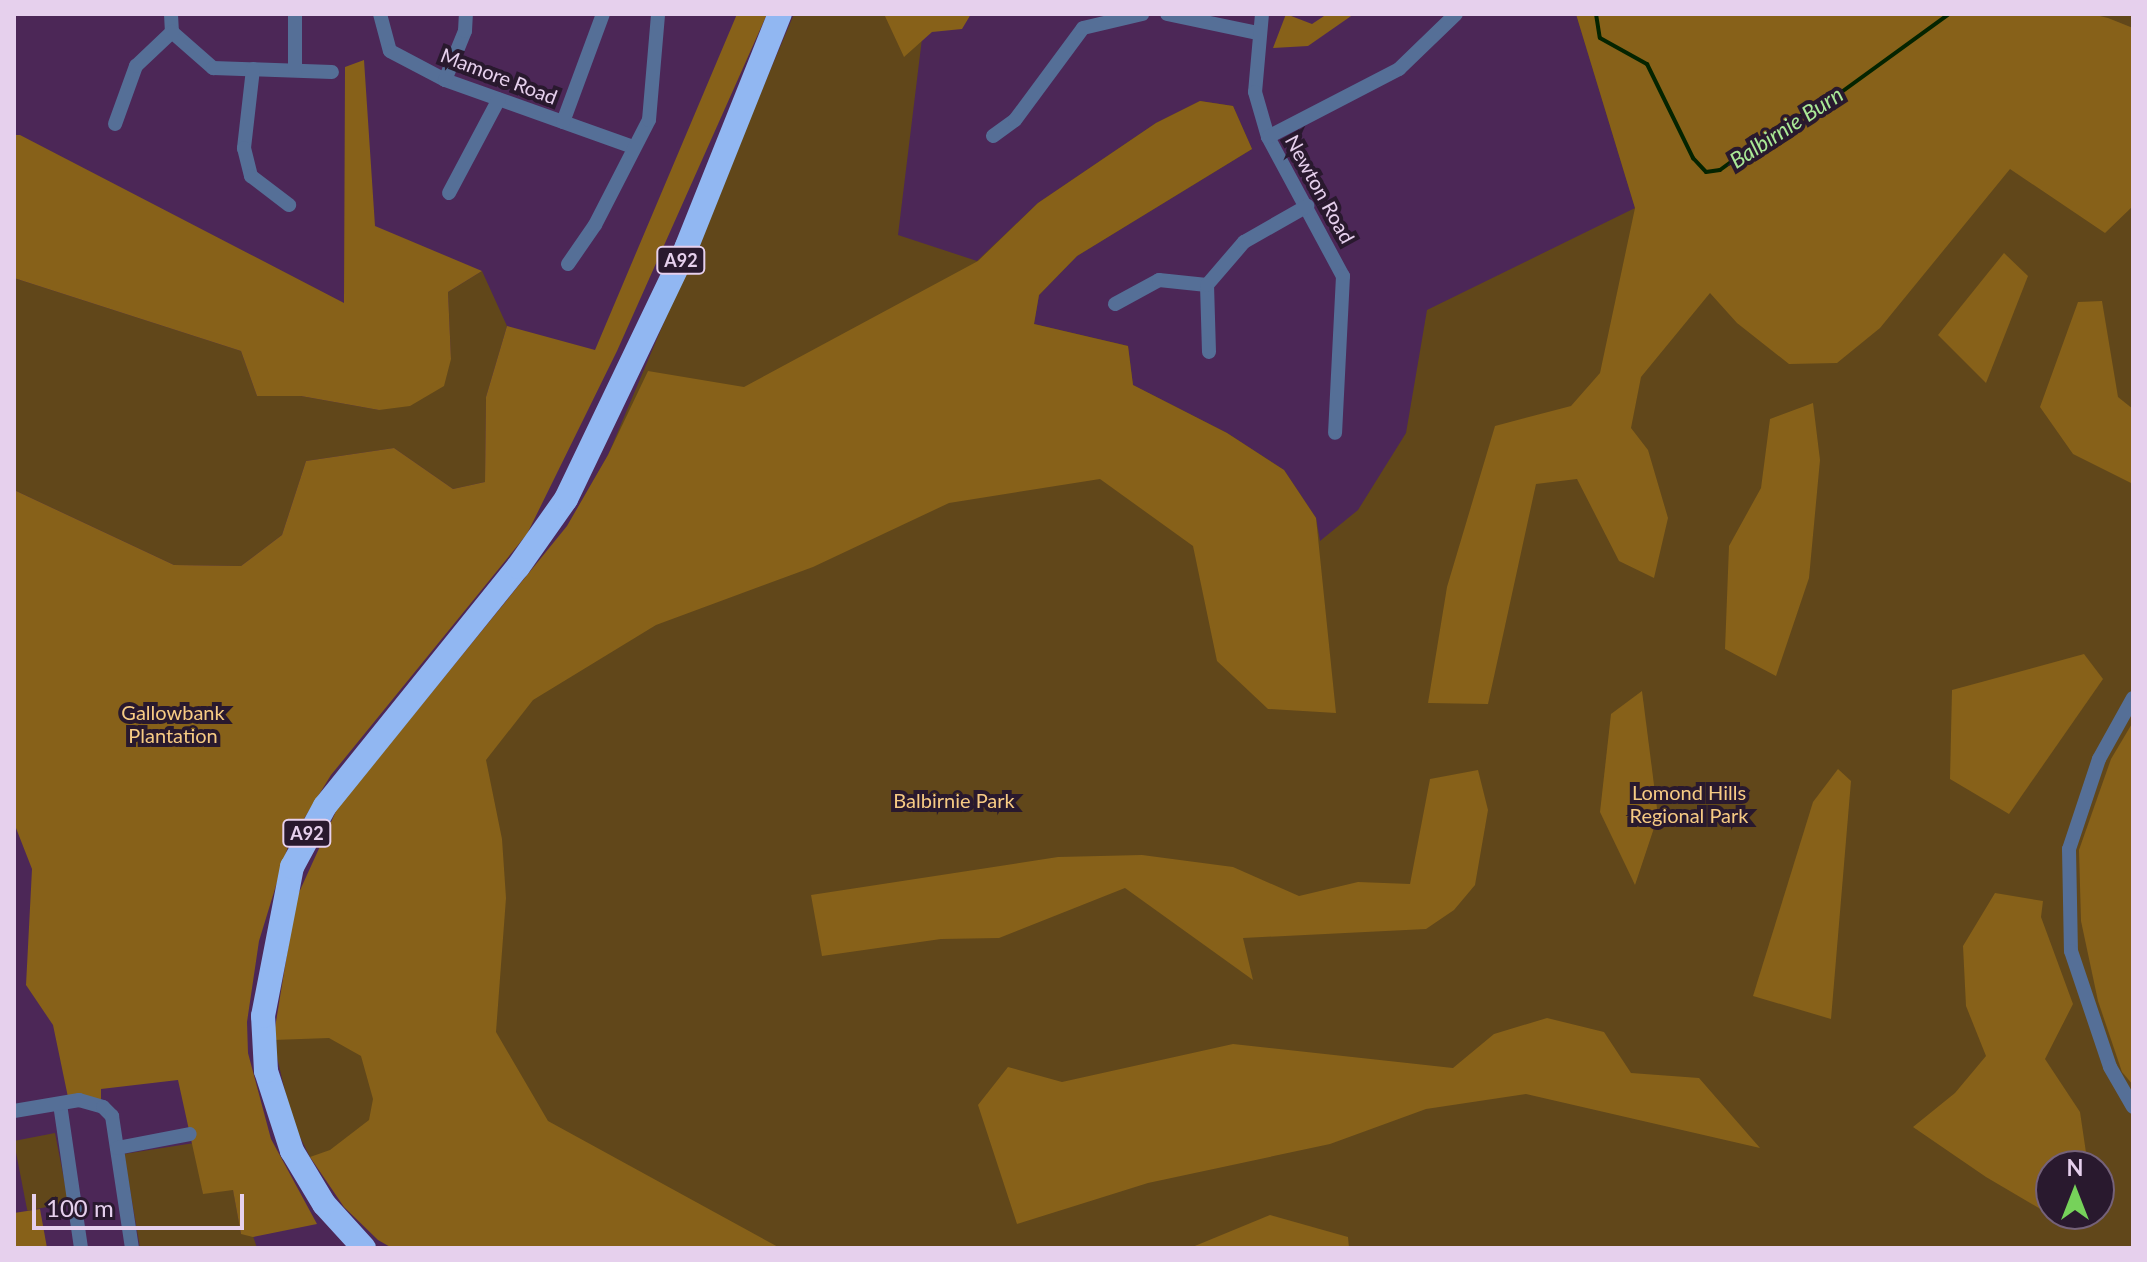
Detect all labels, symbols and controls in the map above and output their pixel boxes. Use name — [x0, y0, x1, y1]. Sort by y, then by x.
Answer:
street label: Mamore Road — [437, 43, 561, 109]
water label: Balbirnie Burn — [1724, 81, 1848, 173]
street label: Newton Road — [1280, 131, 1360, 247]
road number: A92 — [655, 246, 707, 274]
park label: Gallowbank Plantation — [121, 700, 225, 747]
park label: Lomond Hills Regional Park — [1630, 781, 1748, 828]
park label: Balbirnie Park — [893, 788, 1015, 812]
road number: A92 — [281, 819, 333, 847]
north arrow — [2035, 1150, 2115, 1230]
text: N — [2067, 1154, 2083, 1181]
scale bar — [36, 1178, 248, 1228]
text: 100 m — [46, 1193, 114, 1222]

